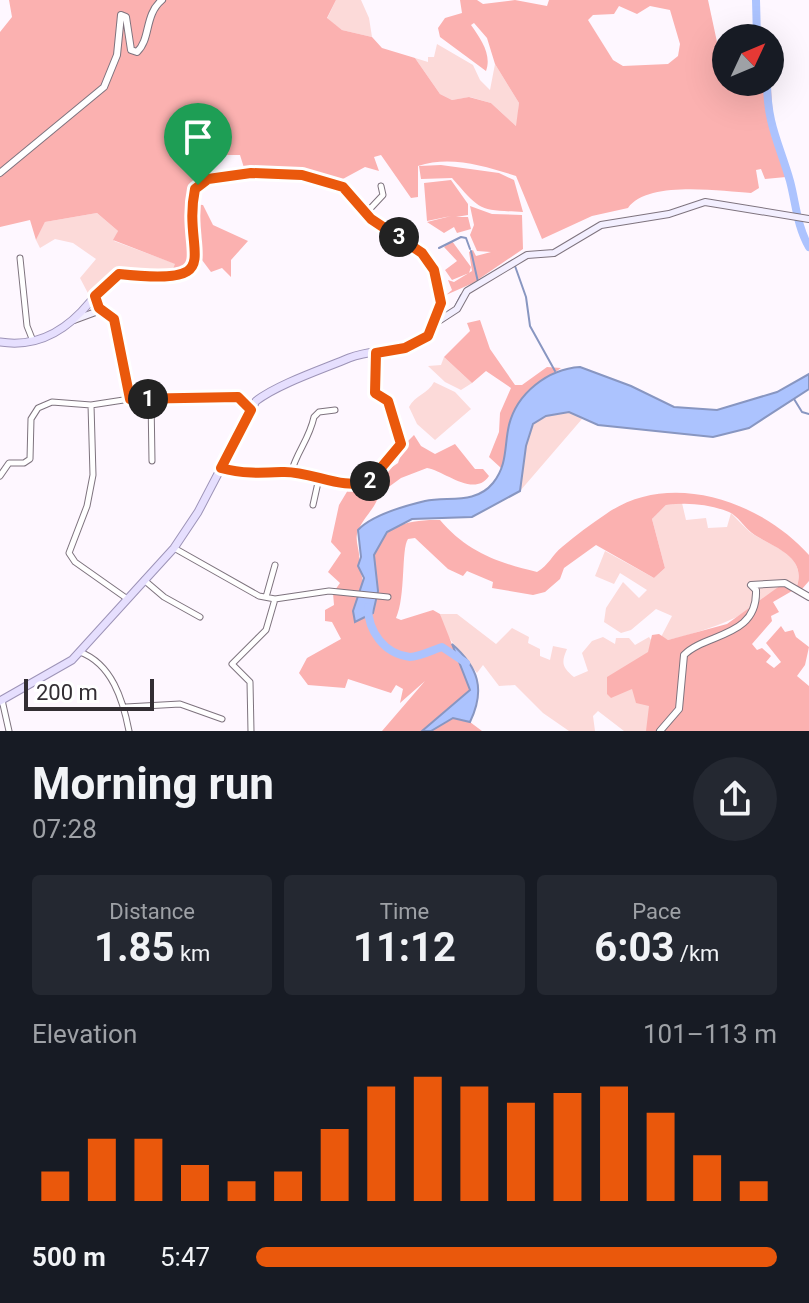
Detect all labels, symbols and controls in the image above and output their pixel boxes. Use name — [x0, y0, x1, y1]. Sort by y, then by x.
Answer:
north arrow — [712, 24, 784, 96]
map controls — [712, 24, 784, 96]
pin — [164, 103, 232, 185]
icon: arrive — [176, 115, 220, 159]
pin: 3 — [379, 217, 419, 257]
text: 3 — [393, 224, 405, 249]
pin: 1 — [128, 379, 168, 419]
text: 1 — [142, 386, 154, 411]
pin: 2 — [350, 461, 390, 501]
text: 2 — [364, 468, 376, 493]
scale bar — [24, 675, 154, 711]
text: 200 m — [36, 680, 98, 705]
button: share — [693, 757, 777, 841]
text: Morning run — [32, 758, 274, 810]
text: 07:28 — [32, 814, 97, 844]
text: Distance — [109, 899, 195, 924]
text: Time — [380, 899, 429, 924]
text: Pace — [632, 899, 681, 924]
text: 1.85 — [94, 924, 174, 971]
text: 11:12 — [353, 924, 456, 971]
text: 6:03 — [594, 924, 674, 971]
text: km — [174, 941, 210, 966]
text: /km — [674, 941, 719, 966]
text: Elevation — [32, 1019, 137, 1049]
text: 101–113 m — [643, 1019, 777, 1049]
text: 500 m — [32, 1242, 106, 1272]
text: 5:47 — [160, 1242, 210, 1272]

